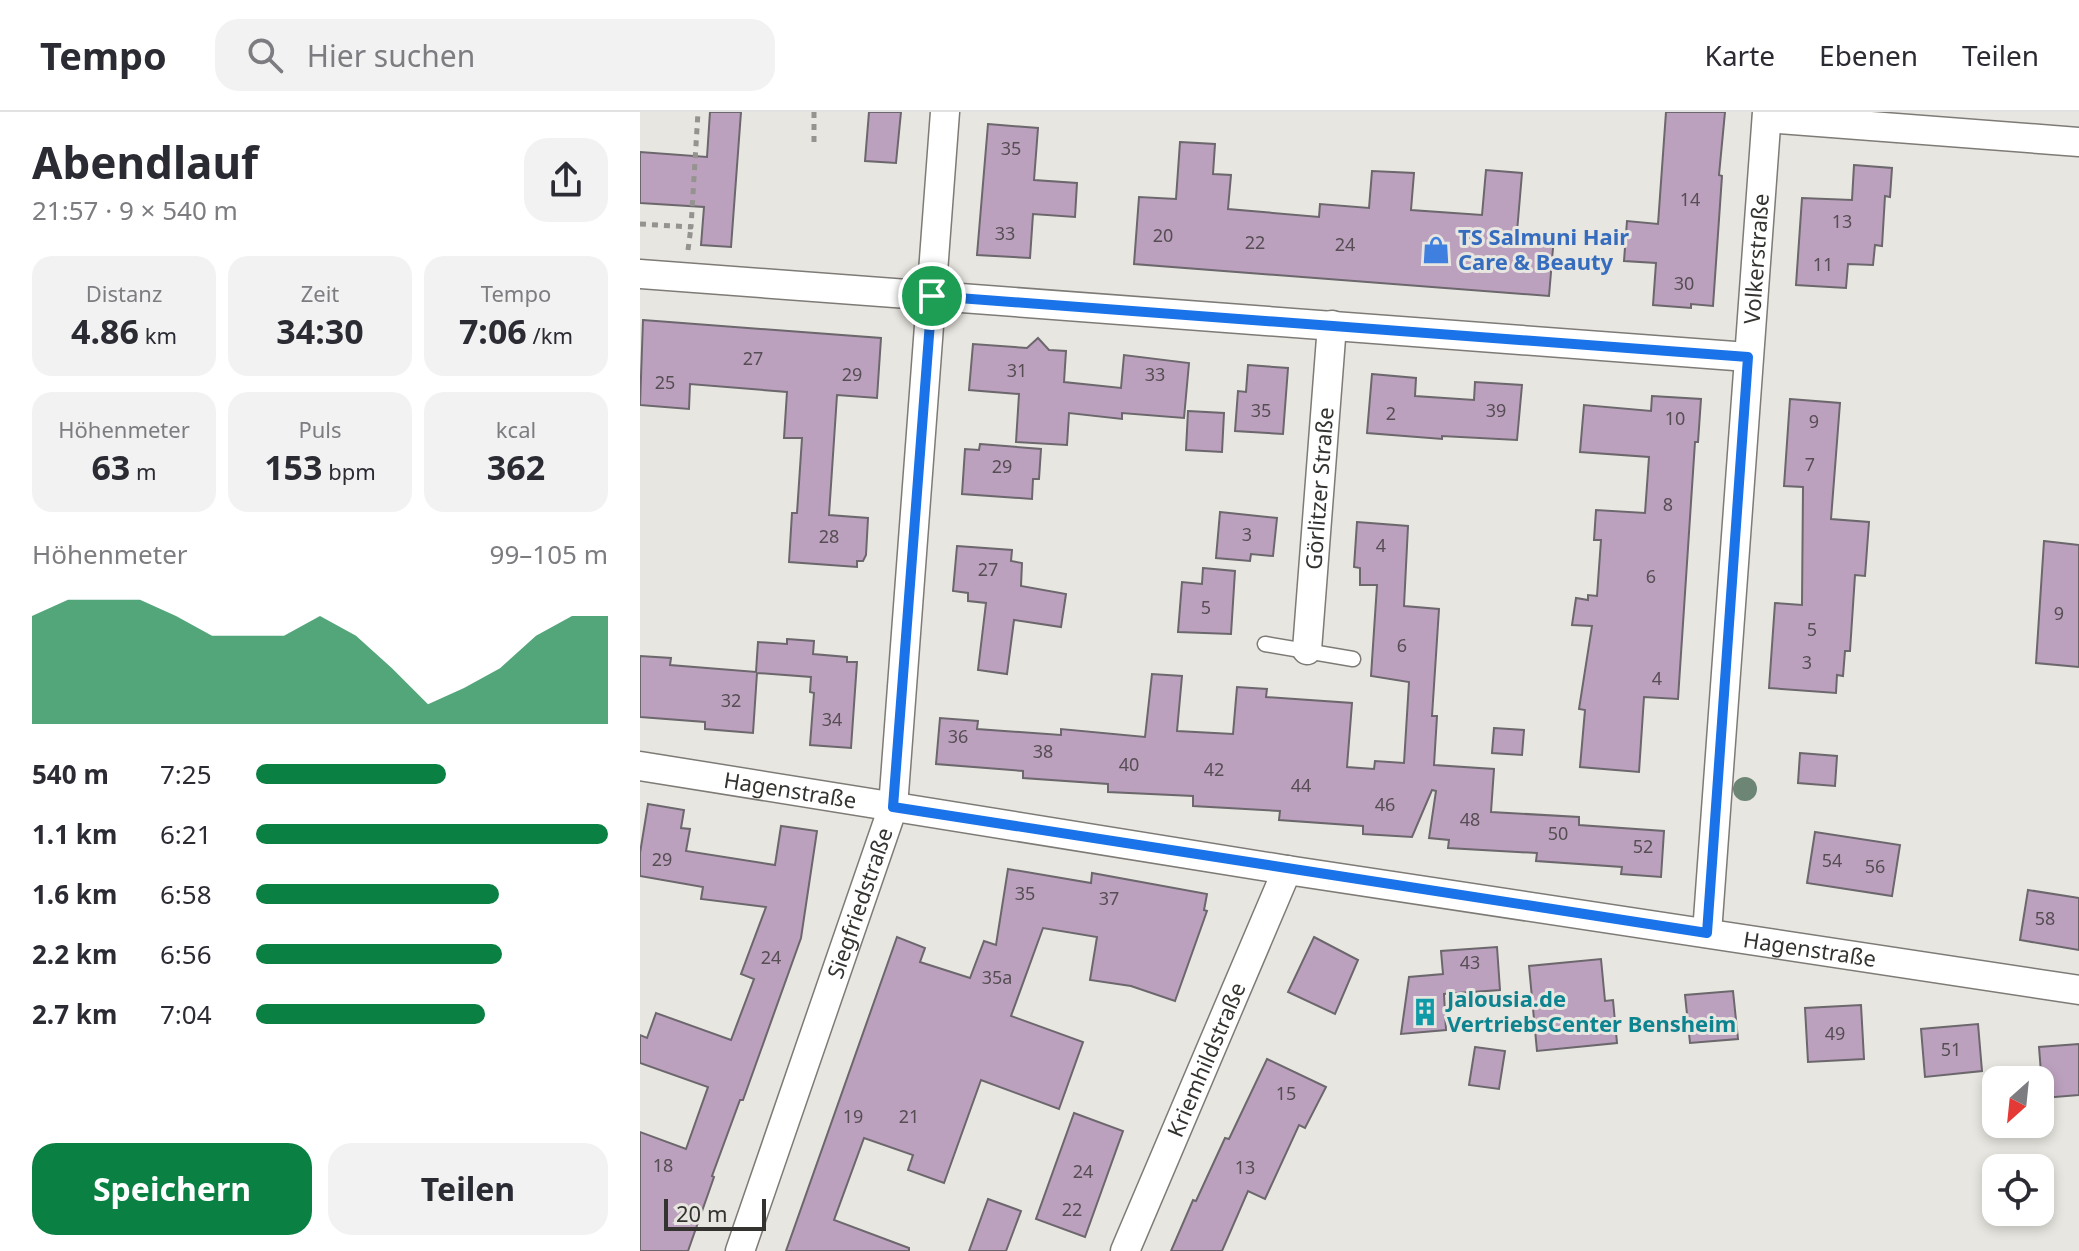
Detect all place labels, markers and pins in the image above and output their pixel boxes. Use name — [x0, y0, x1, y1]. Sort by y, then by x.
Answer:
place label: TS Salmuni Hair Care & Beauty — [1458, 221, 1629, 276]
shop icon: TS Salmuni Hair Care & Beauty — [1421, 235, 1451, 265]
pin — [898, 262, 966, 330]
place label: Jalousia.de VertriebsCenter Bensheim — [1445, 983, 1736, 1038]
building icon: Jalousia.de VertriebsCenter Bensheim — [1410, 997, 1440, 1027]

